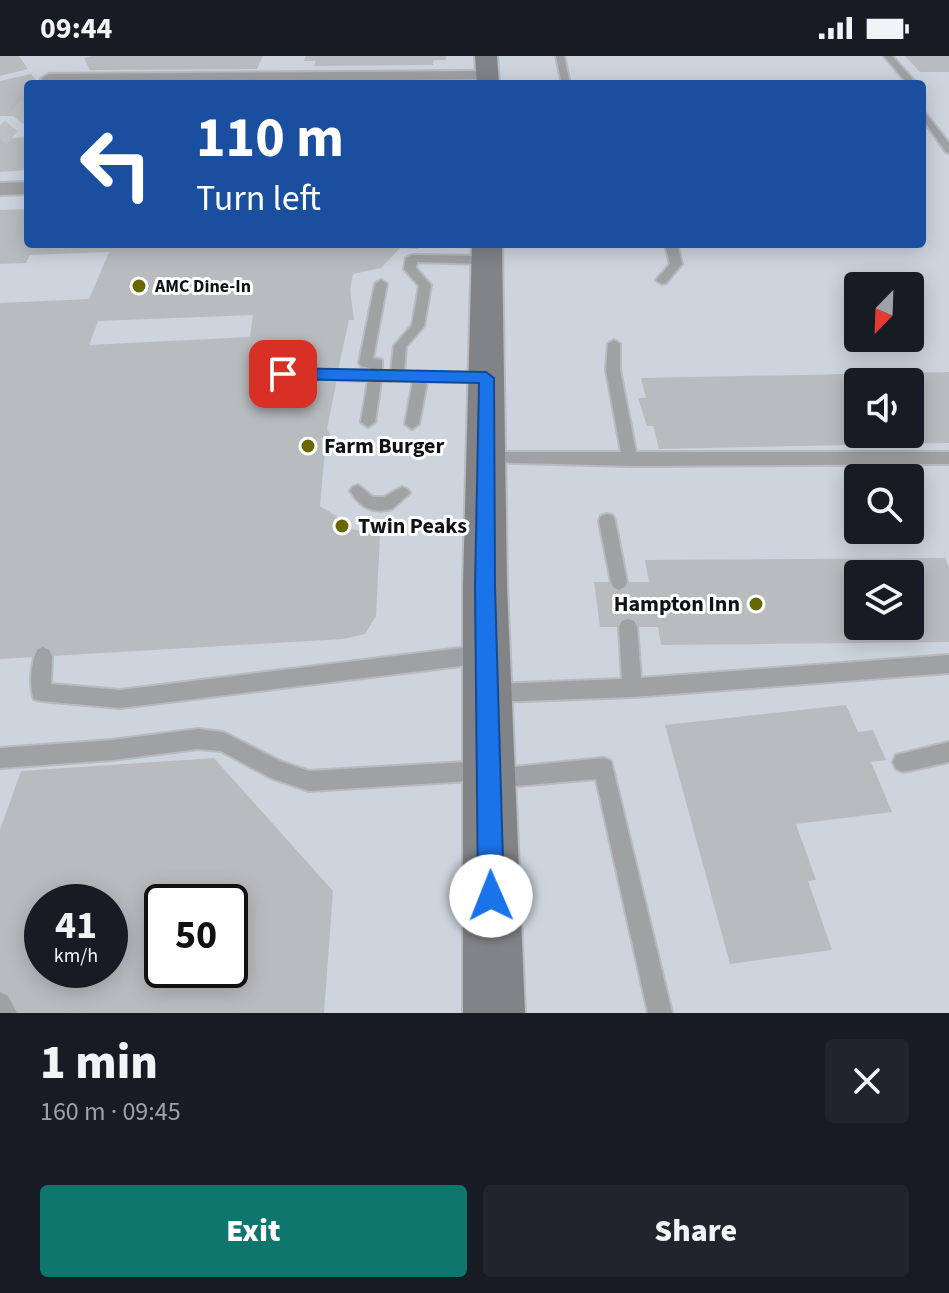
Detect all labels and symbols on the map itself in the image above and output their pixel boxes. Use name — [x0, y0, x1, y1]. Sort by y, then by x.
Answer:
north arrow — [844, 272, 924, 352]
place label: AMC Dine-In — [154, 274, 251, 299]
marker: AMC Dine-In — [130, 277, 148, 295]
pin — [249, 340, 317, 408]
place label: Farm Burger — [324, 430, 444, 462]
marker: Farm Burger — [299, 437, 317, 455]
place label: Twin Peaks — [358, 510, 467, 542]
marker: Twin Peaks — [333, 517, 351, 535]
place label: Hampton Inn — [614, 588, 740, 620]
marker: Hampton Inn — [747, 595, 765, 613]
position arrow — [449, 854, 533, 938]
speed limit sign: 50 — [144, 884, 248, 988]

